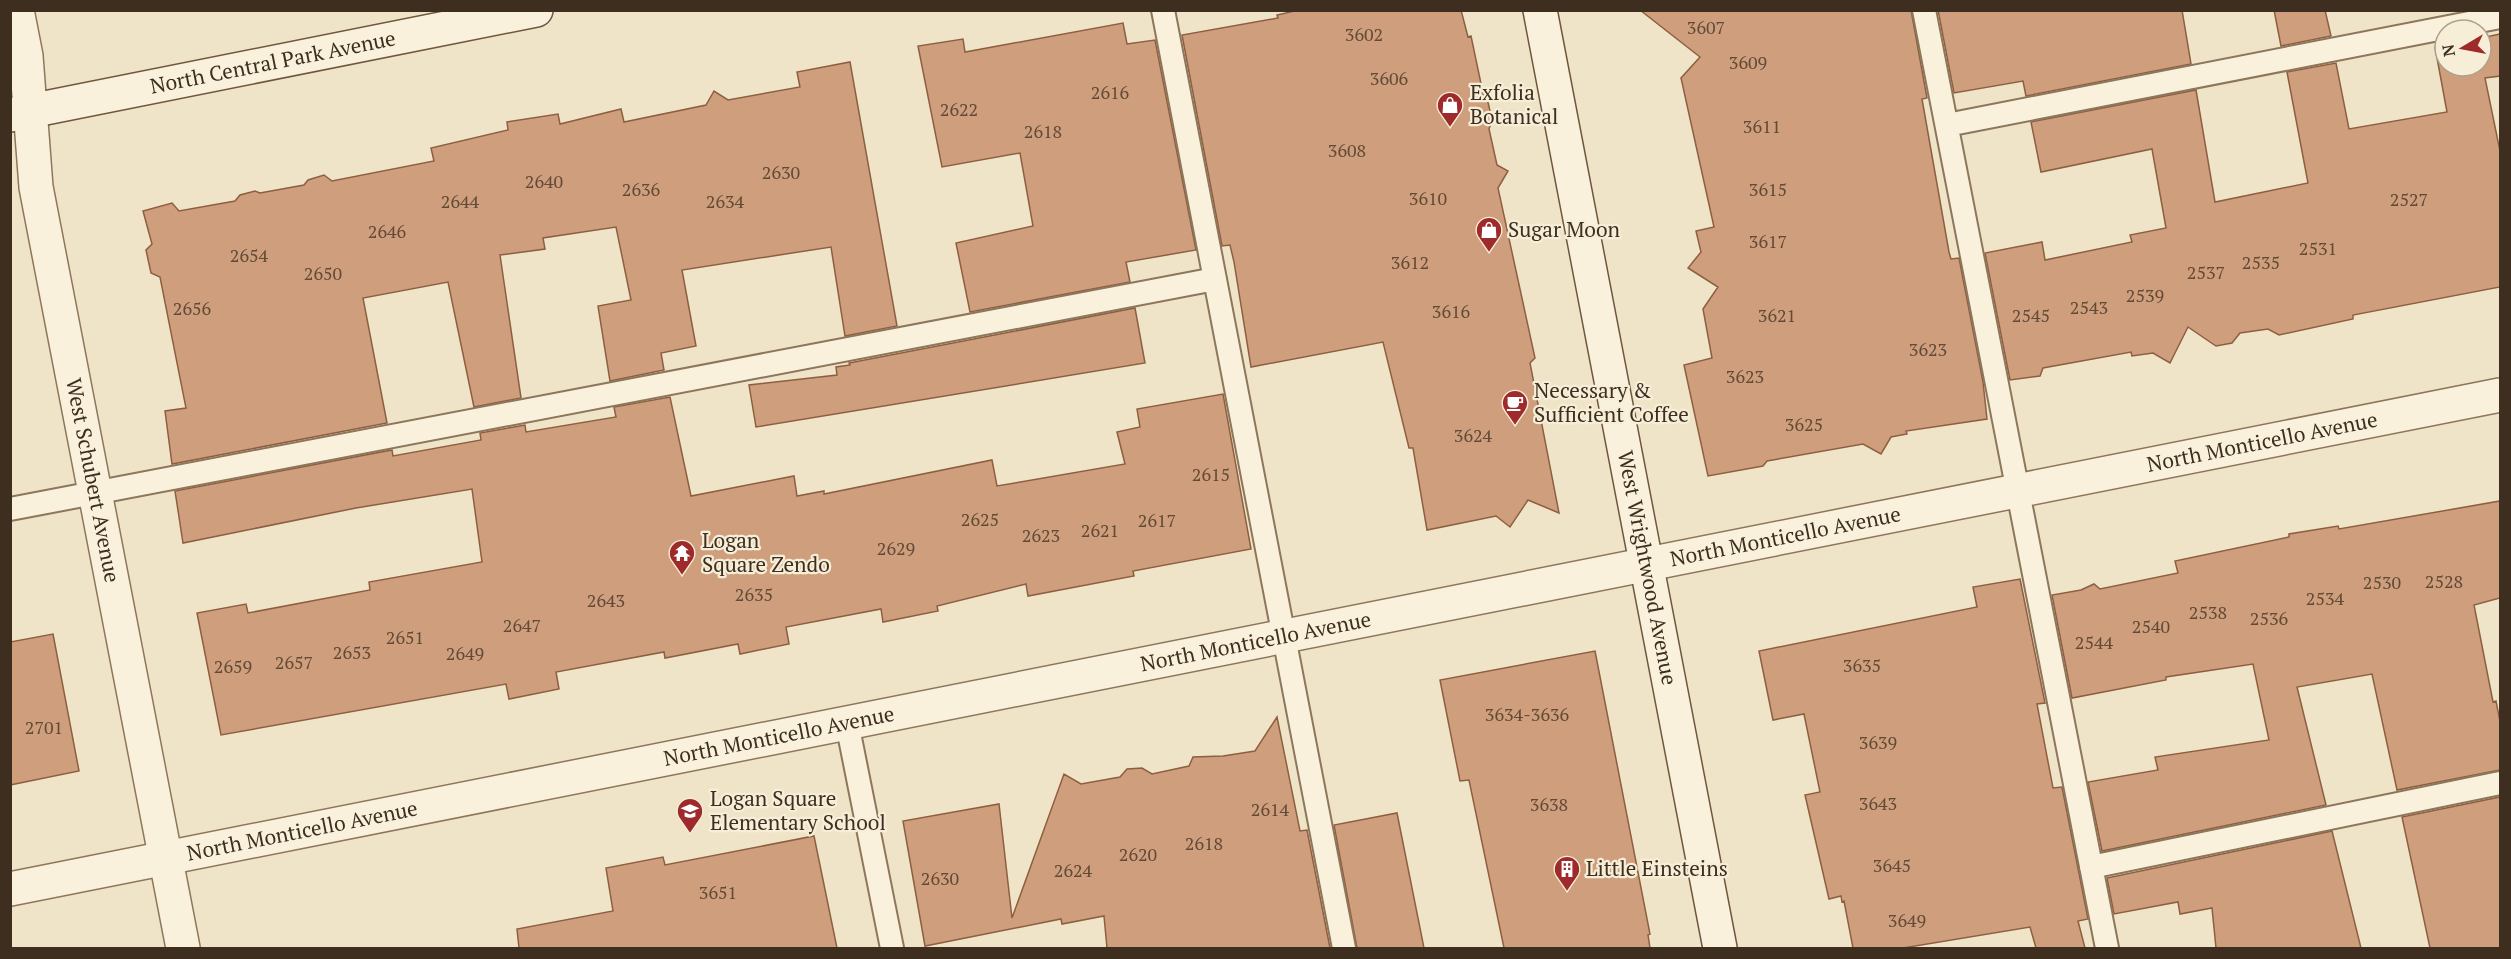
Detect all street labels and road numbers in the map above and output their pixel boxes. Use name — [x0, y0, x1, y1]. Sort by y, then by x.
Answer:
street label: North Central Park Avenue — [147, 23, 398, 100]
street label: West Schubert Avenue — [60, 375, 127, 585]
street label: North Monticello Avenue — [2144, 405, 2380, 478]
street label: West Wrightwood Avenue — [1612, 448, 1684, 687]
street label: North Monticello Avenue — [1667, 499, 1903, 572]
street label: North Monticello Avenue — [1138, 604, 1373, 677]
street label: North Monticello Avenue — [661, 699, 897, 772]
street label: North Monticello Avenue — [184, 793, 420, 867]

